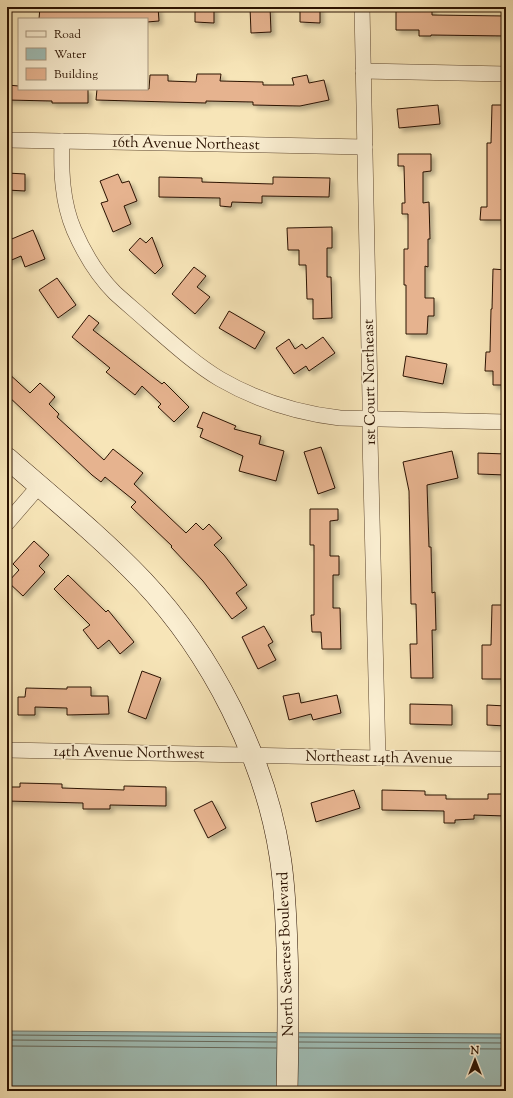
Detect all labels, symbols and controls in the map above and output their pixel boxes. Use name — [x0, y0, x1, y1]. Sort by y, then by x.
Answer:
legend — [18, 18, 148, 90]
text: Road — [54, 26, 81, 44]
text: Water — [54, 46, 87, 64]
text: Building — [54, 66, 98, 84]
street label: 16th Avenue Northeast — [112, 133, 260, 156]
street label: 1st Court Northeast — [359, 319, 382, 445]
street label: 14th Avenue Northwest — [53, 742, 205, 765]
street label: Northeast 14th Avenue — [305, 747, 453, 770]
street label: North Seacrest Boulevard — [273, 871, 300, 1037]
north arrow — [455, 1040, 495, 1080]
text: N — [470, 1043, 480, 1059]

